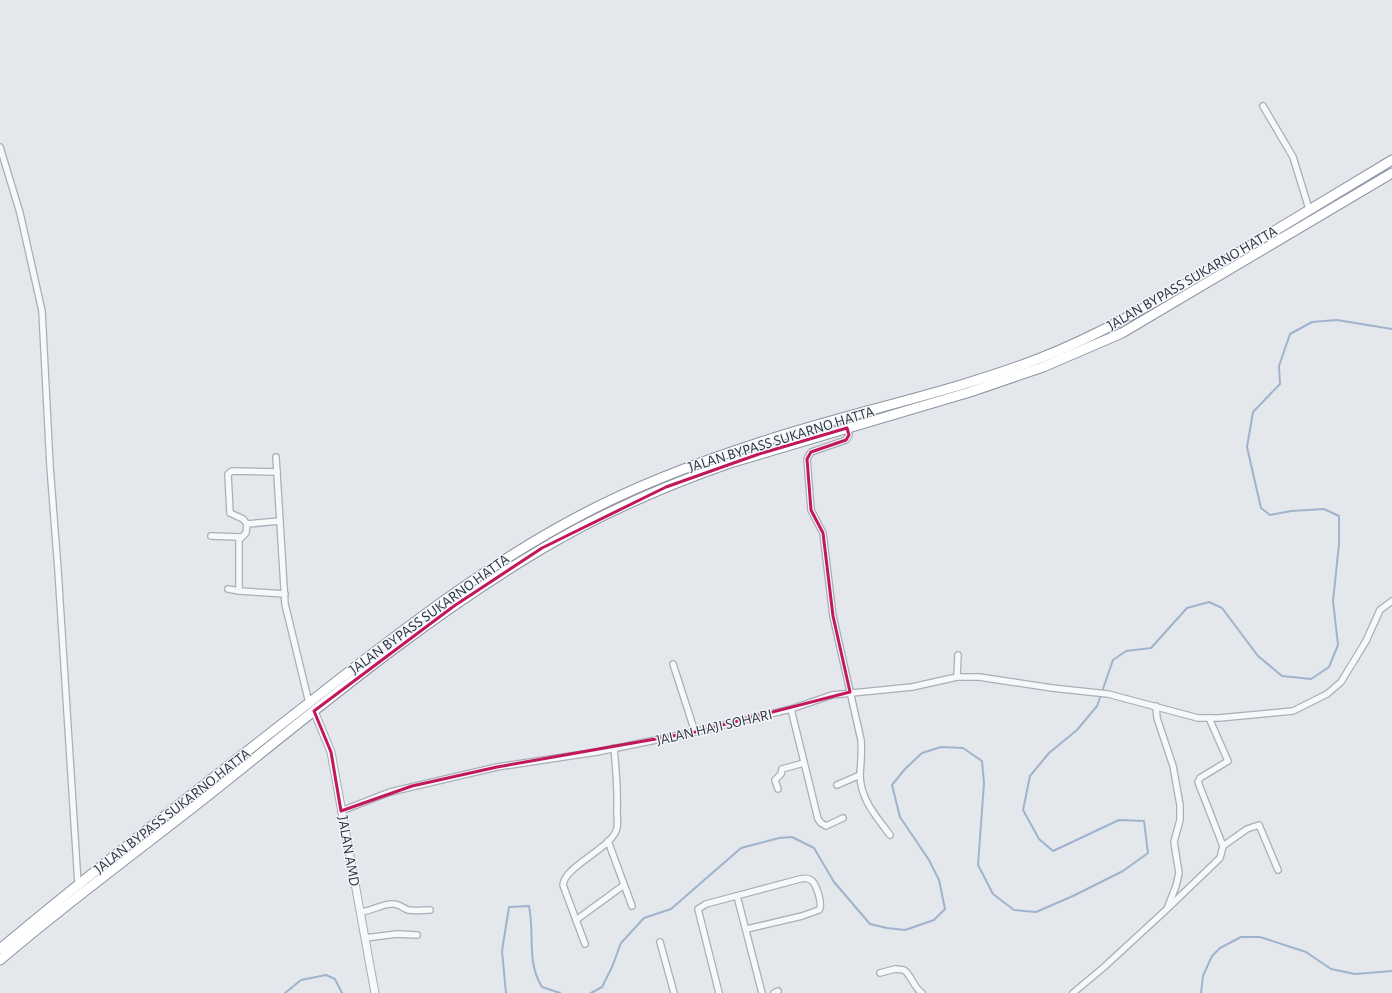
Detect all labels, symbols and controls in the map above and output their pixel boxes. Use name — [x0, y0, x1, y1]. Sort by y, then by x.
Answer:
street label: JALAN BYPASS SUKARNO HATTA — [1105, 223, 1280, 333]
street label: JALAN BYPASS SUKARNO HATTA — [686, 404, 876, 475]
street label: JALAN BYPASS SUKARNO HATTA — [347, 551, 512, 677]
street label: JALAN HAJI SOHARI — [654, 707, 774, 748]
street label: JALAN BYPASS SUKARNO HATTA — [91, 746, 253, 877]
street label: JALAN AMD — [335, 815, 362, 888]

